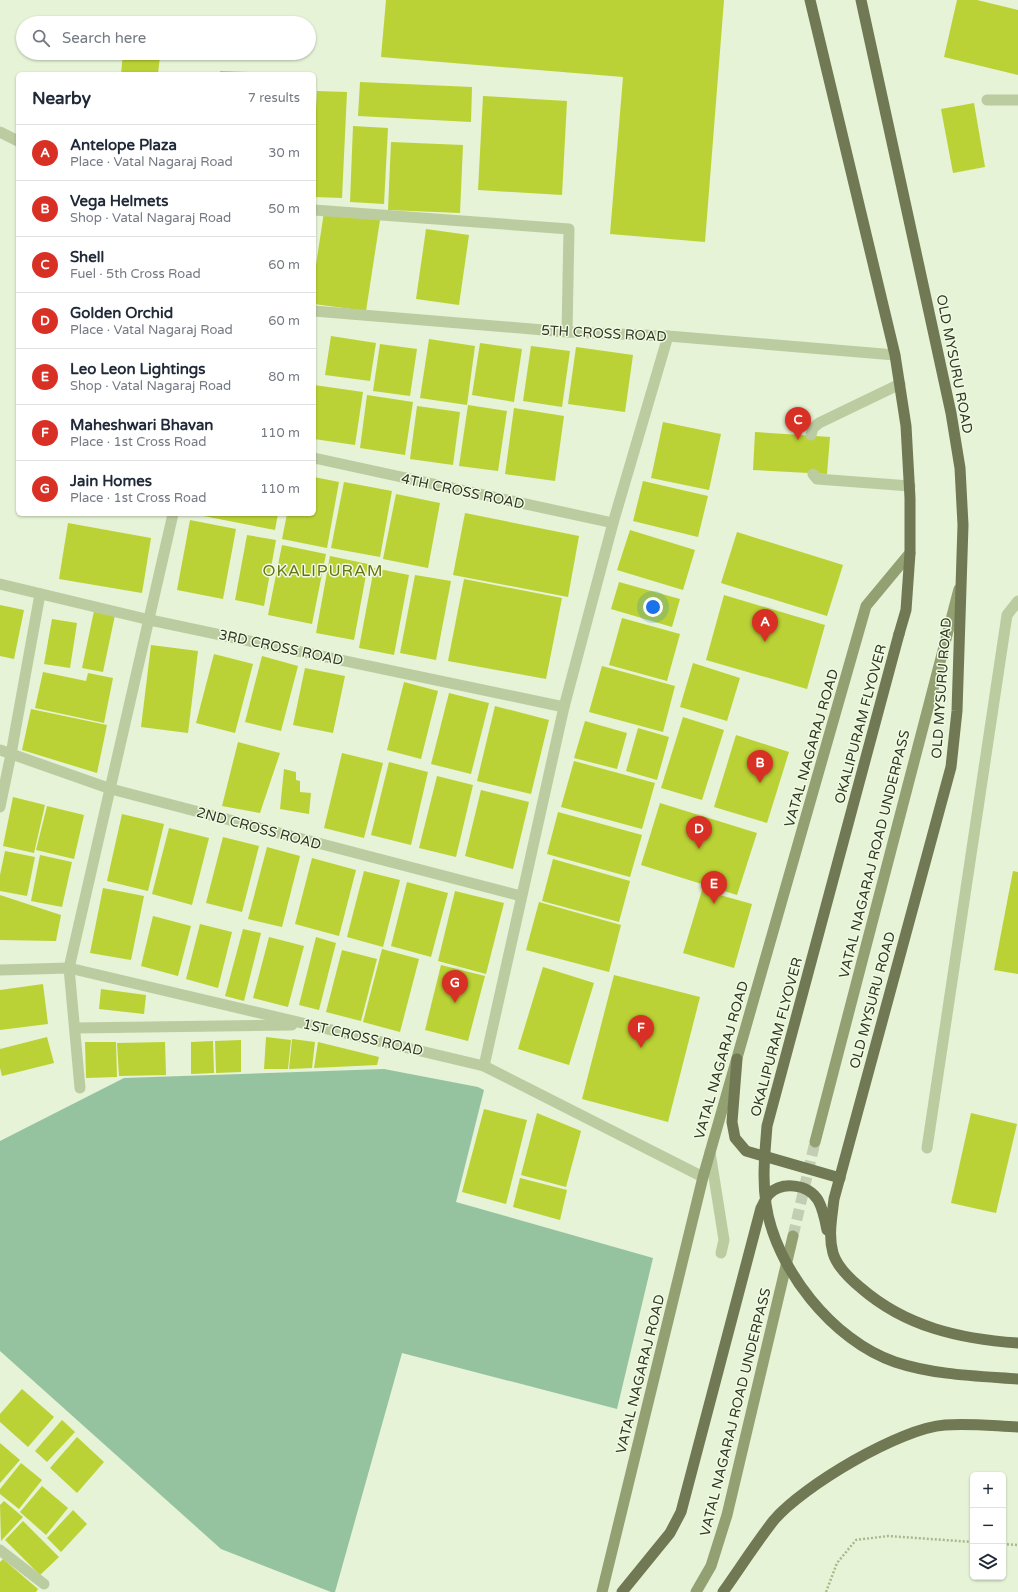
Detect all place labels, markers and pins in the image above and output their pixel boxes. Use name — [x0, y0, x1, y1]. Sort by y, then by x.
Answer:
pin: C — [785, 407, 811, 440]
pin: A — [752, 609, 778, 642]
pin: B — [747, 750, 773, 783]
pin: D — [686, 816, 712, 849]
pin: E — [701, 871, 727, 904]
pin: G — [442, 970, 468, 1003]
pin: F — [628, 1015, 654, 1048]

